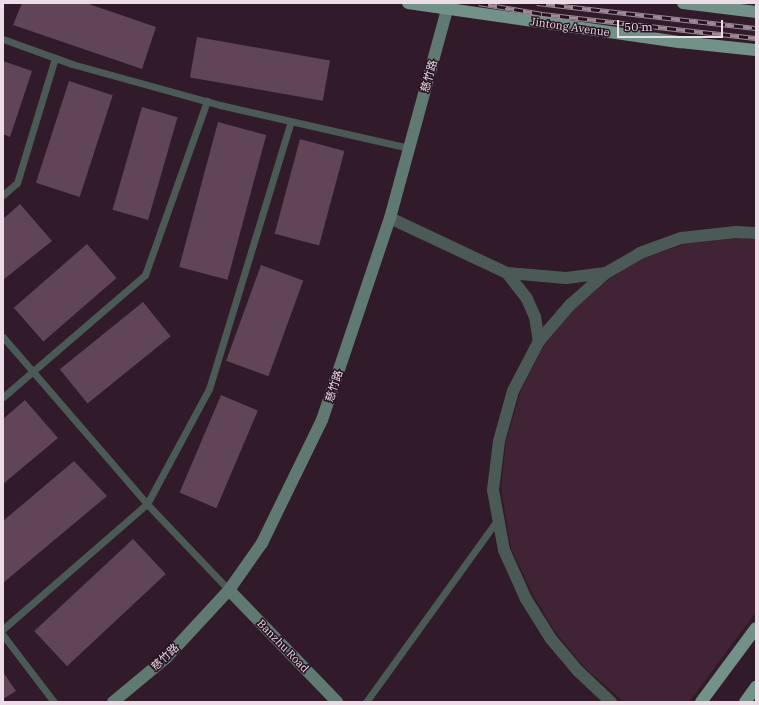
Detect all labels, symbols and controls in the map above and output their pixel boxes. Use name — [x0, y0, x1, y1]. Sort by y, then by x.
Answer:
scale bar — [619, 12, 725, 38]
street label: Jintong Avenue — [530, 15, 610, 39]
text: 50 m — [624, 19, 653, 34]
street label: 慈竹路 — [418, 58, 440, 94]
street label: 慈竹路 — [323, 368, 345, 404]
street label: Banzhu Road — [254, 617, 312, 675]
street label: 慈竹路 — [148, 641, 182, 673]

